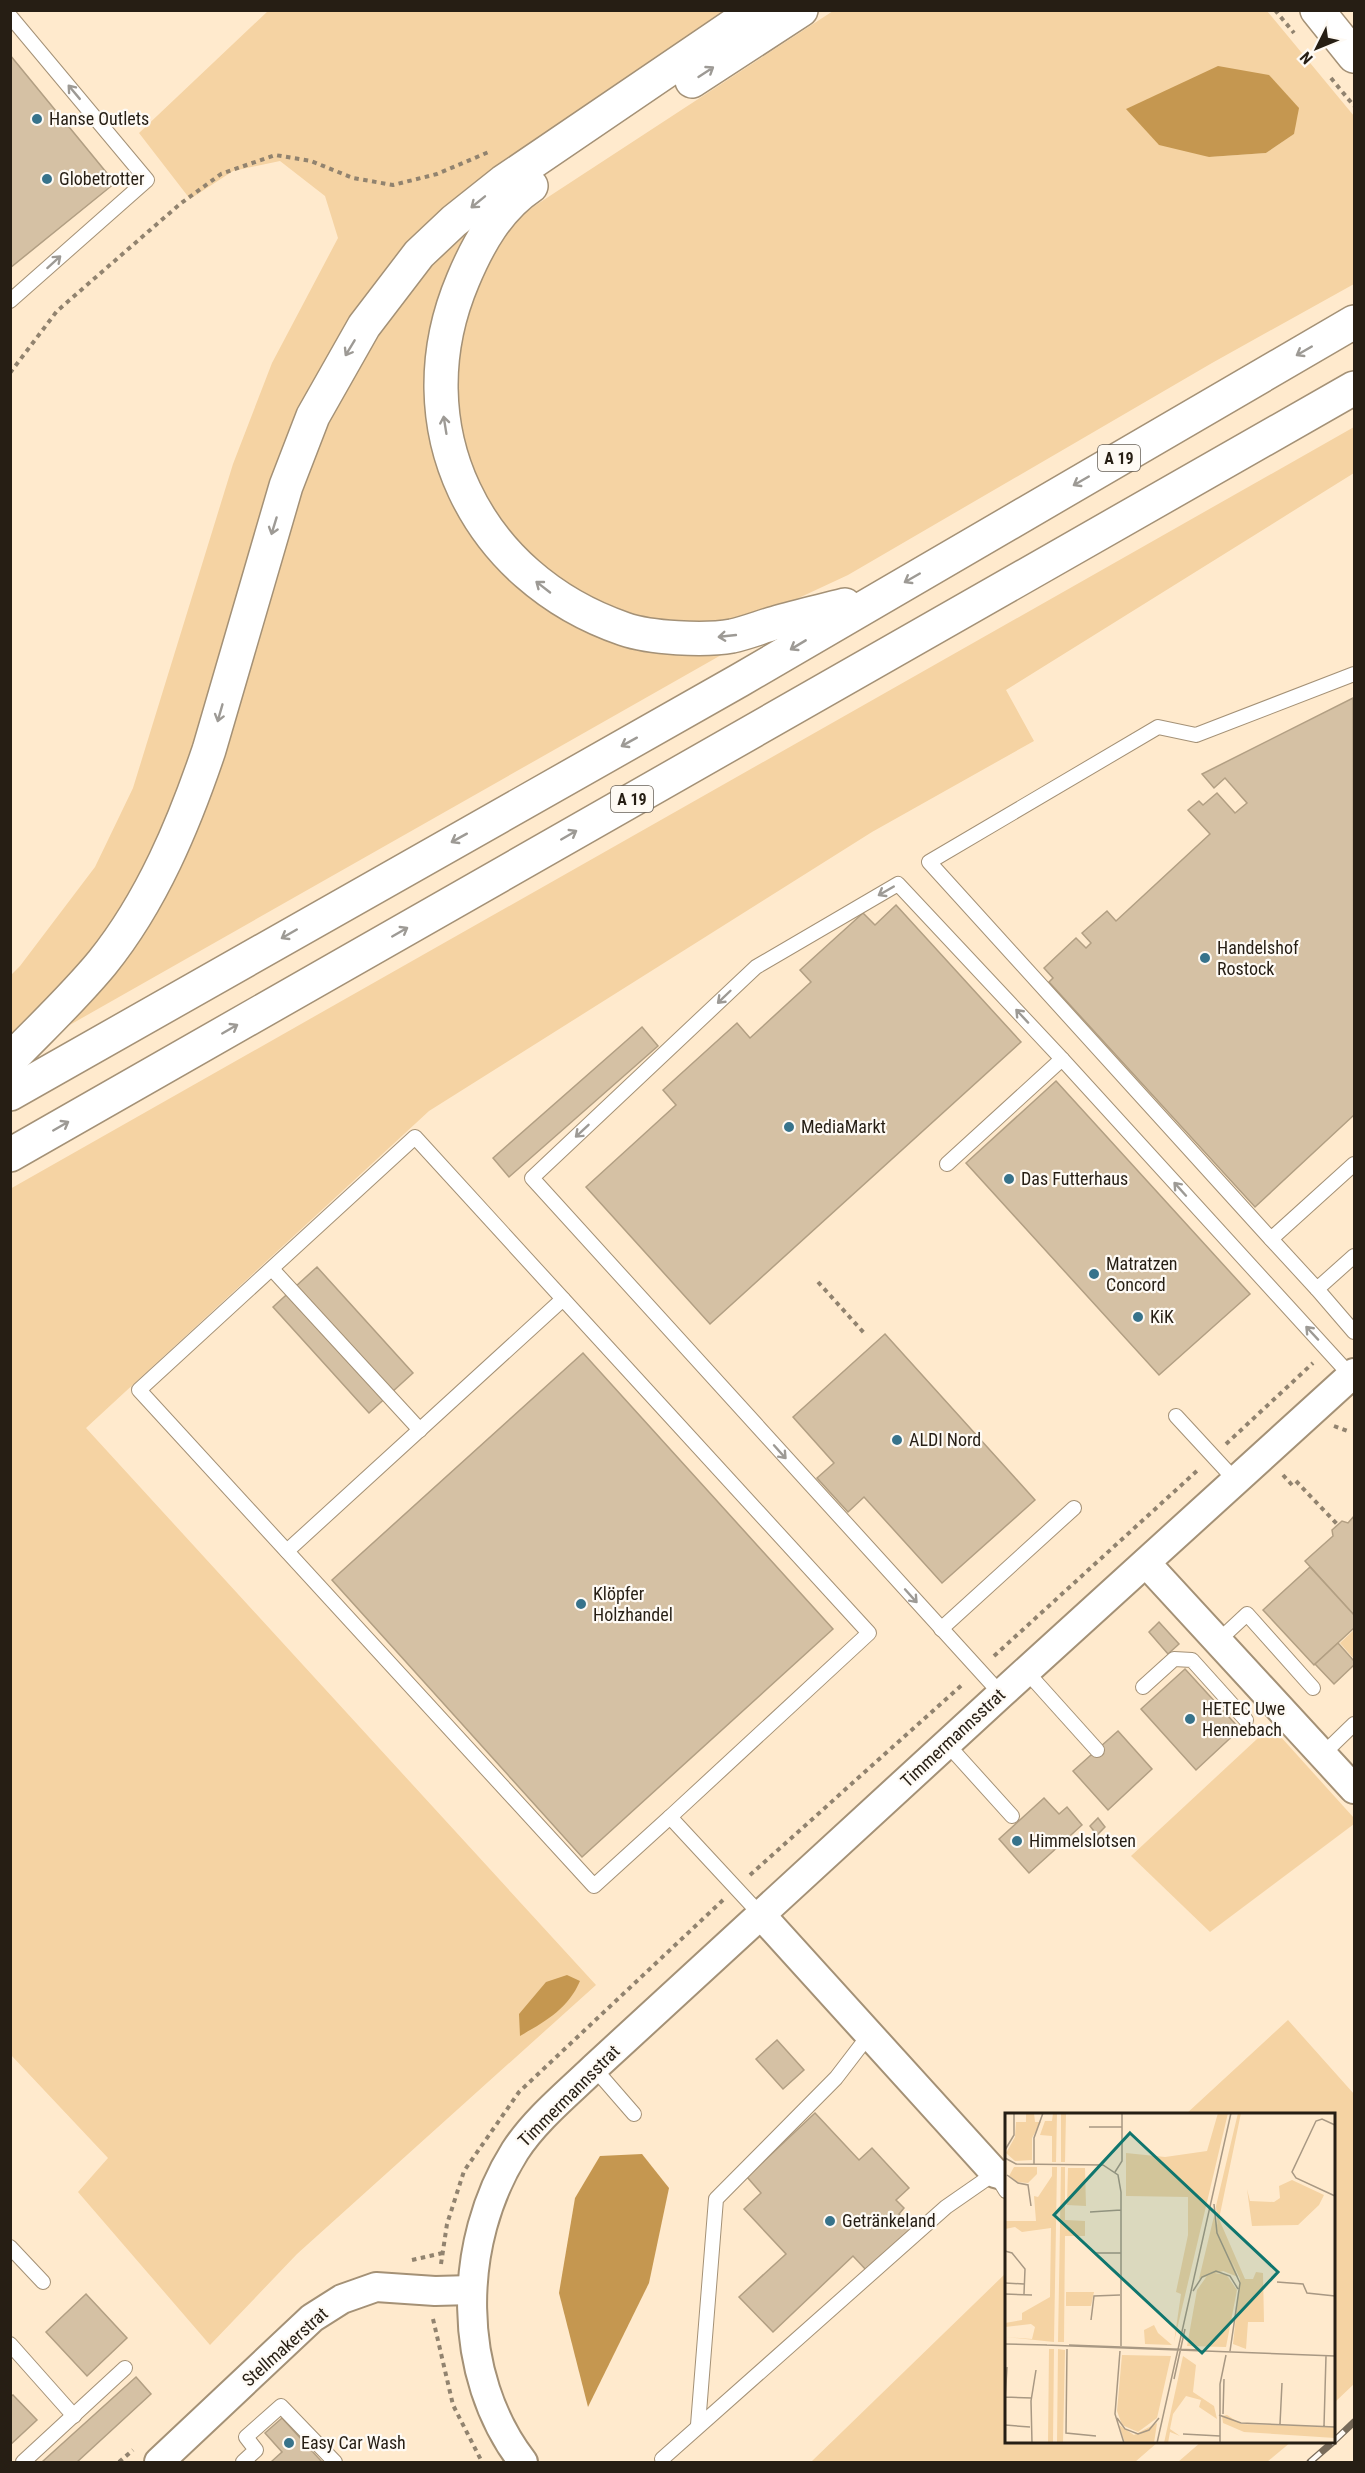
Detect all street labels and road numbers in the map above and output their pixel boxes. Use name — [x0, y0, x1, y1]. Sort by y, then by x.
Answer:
road number: A 19 — [1098, 445, 1140, 471]
road number: A 19 — [611, 786, 653, 812]
street label: Timmermannsstrat — [896, 1684, 1009, 1791]
street label: Timmermannsstrat — [514, 2041, 624, 2151]
street label: Stellmakerstrat — [238, 2303, 332, 2391]

